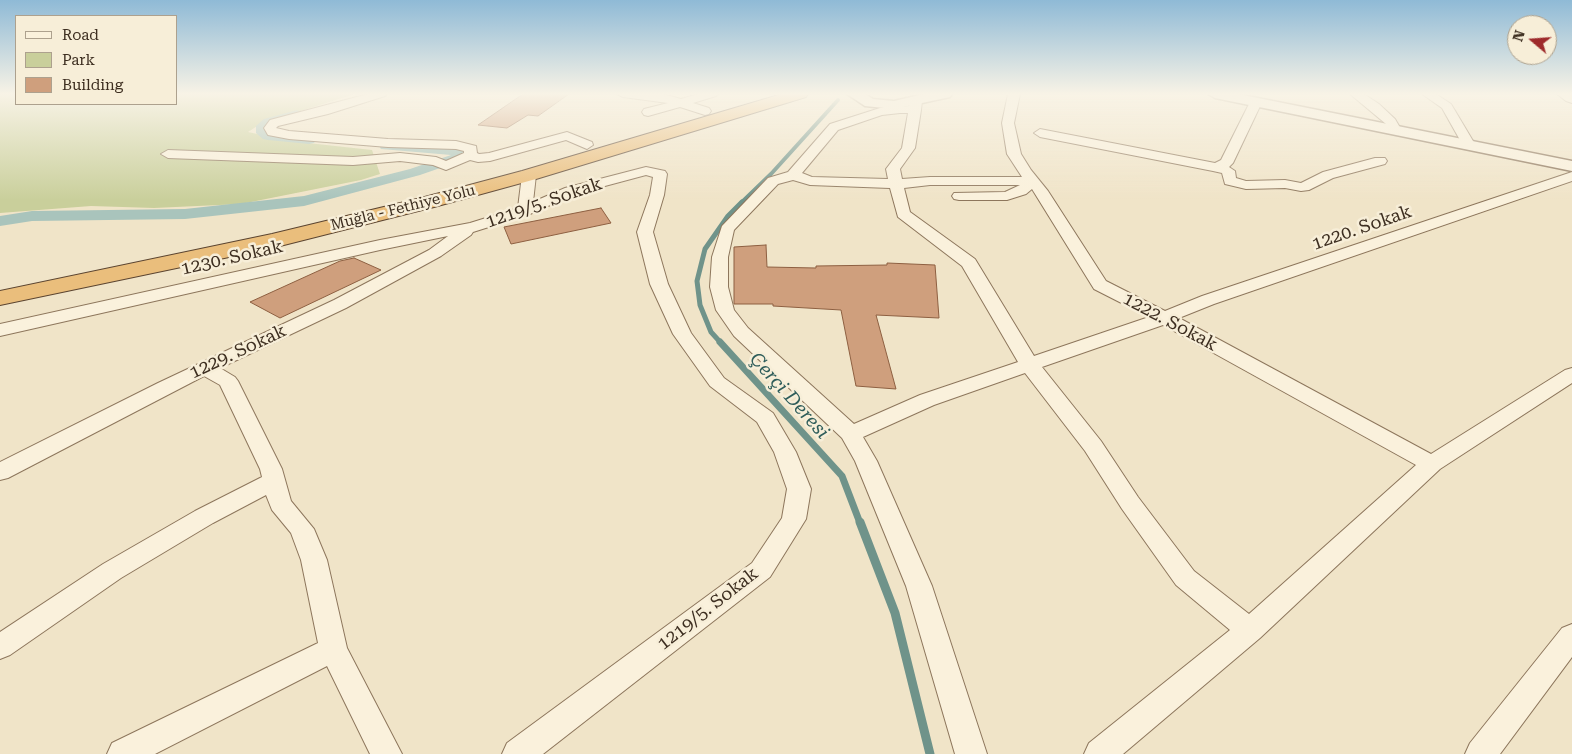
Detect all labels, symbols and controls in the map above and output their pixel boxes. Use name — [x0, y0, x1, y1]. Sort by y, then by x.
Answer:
legend — [15, 15, 178, 105]
north arrow — [1507, 15, 1557, 65]
text: Road — [62, 26, 99, 44]
text: N — [1509, 28, 1528, 43]
text: Park — [62, 51, 95, 69]
text: Building — [62, 76, 123, 94]
street label: 1219/5. Sokak — [483, 173, 605, 233]
street label: Muğla - Fethiye Yolu — [329, 181, 477, 235]
street label: 1220. Sokak — [1309, 201, 1415, 255]
street label: 1230. Sokak — [179, 236, 285, 280]
street label: 1222. Sokak — [1119, 288, 1221, 356]
street label: 1229. Sokak — [186, 320, 290, 384]
water label: Çerçi Deresi — [744, 348, 834, 444]
street label: 1219/5. Sokak — [653, 563, 763, 655]

